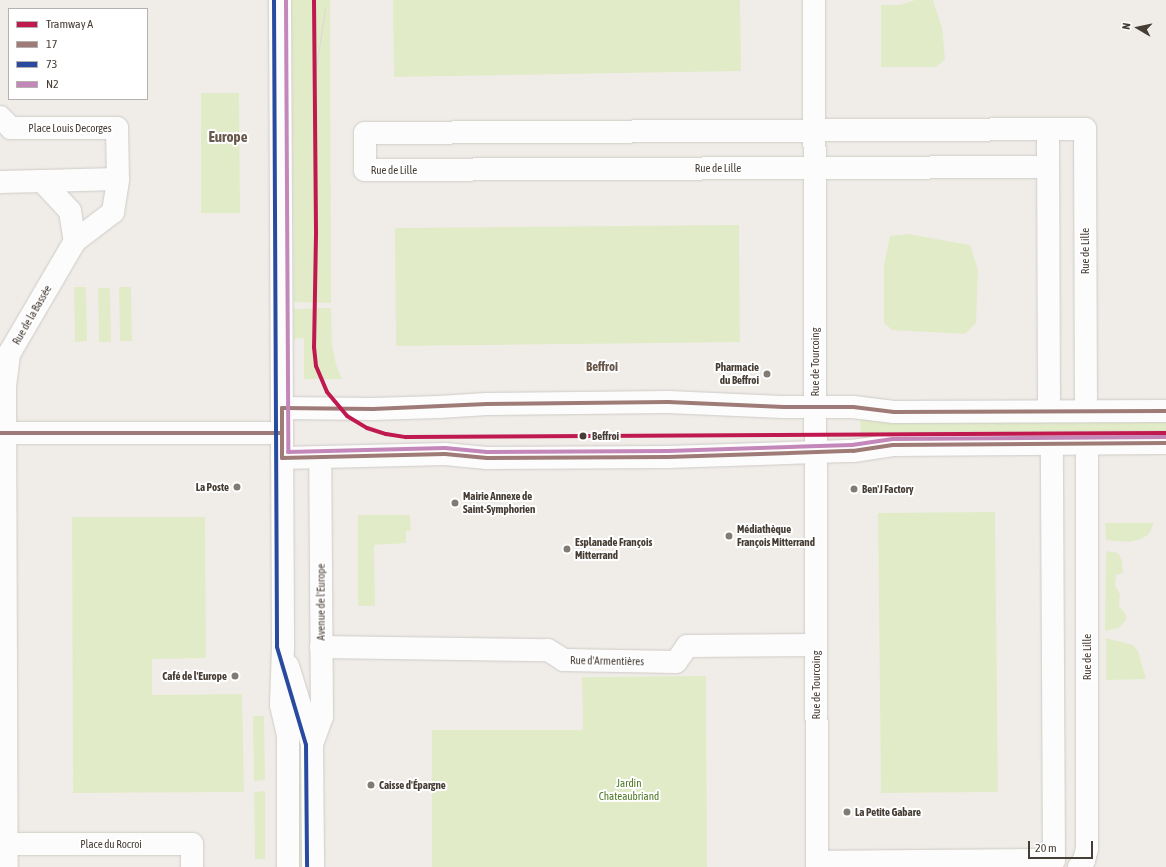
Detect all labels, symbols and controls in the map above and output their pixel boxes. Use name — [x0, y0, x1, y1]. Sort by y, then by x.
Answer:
legend — [8, 8, 148, 100]
north arrow — [1118, 8, 1158, 48]
text: Tramway A — [46, 17, 93, 31]
text: N — [1120, 22, 1133, 30]
text: 17 — [46, 37, 57, 51]
text: 73 — [46, 57, 57, 71]
text: N2 — [46, 77, 59, 91]
street label: Place Louis Decorges — [28, 121, 112, 135]
district label: Europe — [208, 128, 248, 146]
street label: Rue de Lille — [695, 161, 741, 175]
street label: Rue de Lille — [371, 163, 417, 177]
street label: Rue de Lille — [1078, 228, 1092, 274]
street label: Rue de la Bassée — [10, 283, 54, 347]
street label: Rue de Tourcoing — [808, 328, 822, 396]
district label: Beffroi — [586, 359, 618, 375]
place label: Pharmacie du Beffroi — [715, 361, 759, 387]
marker: Pharmacie du Beffroi — [762, 369, 772, 379]
marker: Beffroi — [576, 429, 590, 443]
place label: Beffroi — [592, 429, 619, 443]
place label: La Poste — [196, 480, 229, 494]
marker: La Poste — [232, 482, 242, 492]
place label: Ben'J Factory — [862, 482, 914, 496]
marker: Ben'J Factory — [849, 484, 859, 494]
place label: Mairie Annexe de Saint-Symphorien — [463, 490, 535, 516]
marker: Mairie Annexe de Saint-Symphorien — [450, 498, 460, 508]
place label: Médiathèque François Mitterrand — [737, 523, 815, 549]
marker: Médiathèque François Mitterrand — [724, 531, 734, 541]
place label: Esplanade François Mitterrand — [575, 536, 652, 562]
marker: Esplanade François Mitterrand — [562, 544, 572, 554]
street label: Avenue de l'Europe — [314, 563, 328, 641]
street label: Rue de Lille — [1080, 634, 1094, 680]
street label: Rue de Tourcoing — [809, 651, 823, 719]
street label: Rue d'Armentières — [570, 654, 644, 668]
place label: Café de l'Europe — [162, 669, 227, 683]
marker: Café de l'Europe — [230, 671, 240, 681]
park label: Jardin Chateaubriand — [599, 777, 659, 803]
place label: Caisse d'Épargne — [379, 778, 446, 792]
marker: Caisse d'Épargne — [366, 780, 376, 790]
place label: La Petite Gabare — [855, 805, 921, 819]
marker: La Petite Gabare — [842, 807, 852, 817]
scale bar — [1030, 833, 1095, 859]
street label: Place du Rocroi — [80, 837, 142, 851]
text: 20 m — [1035, 841, 1057, 855]

